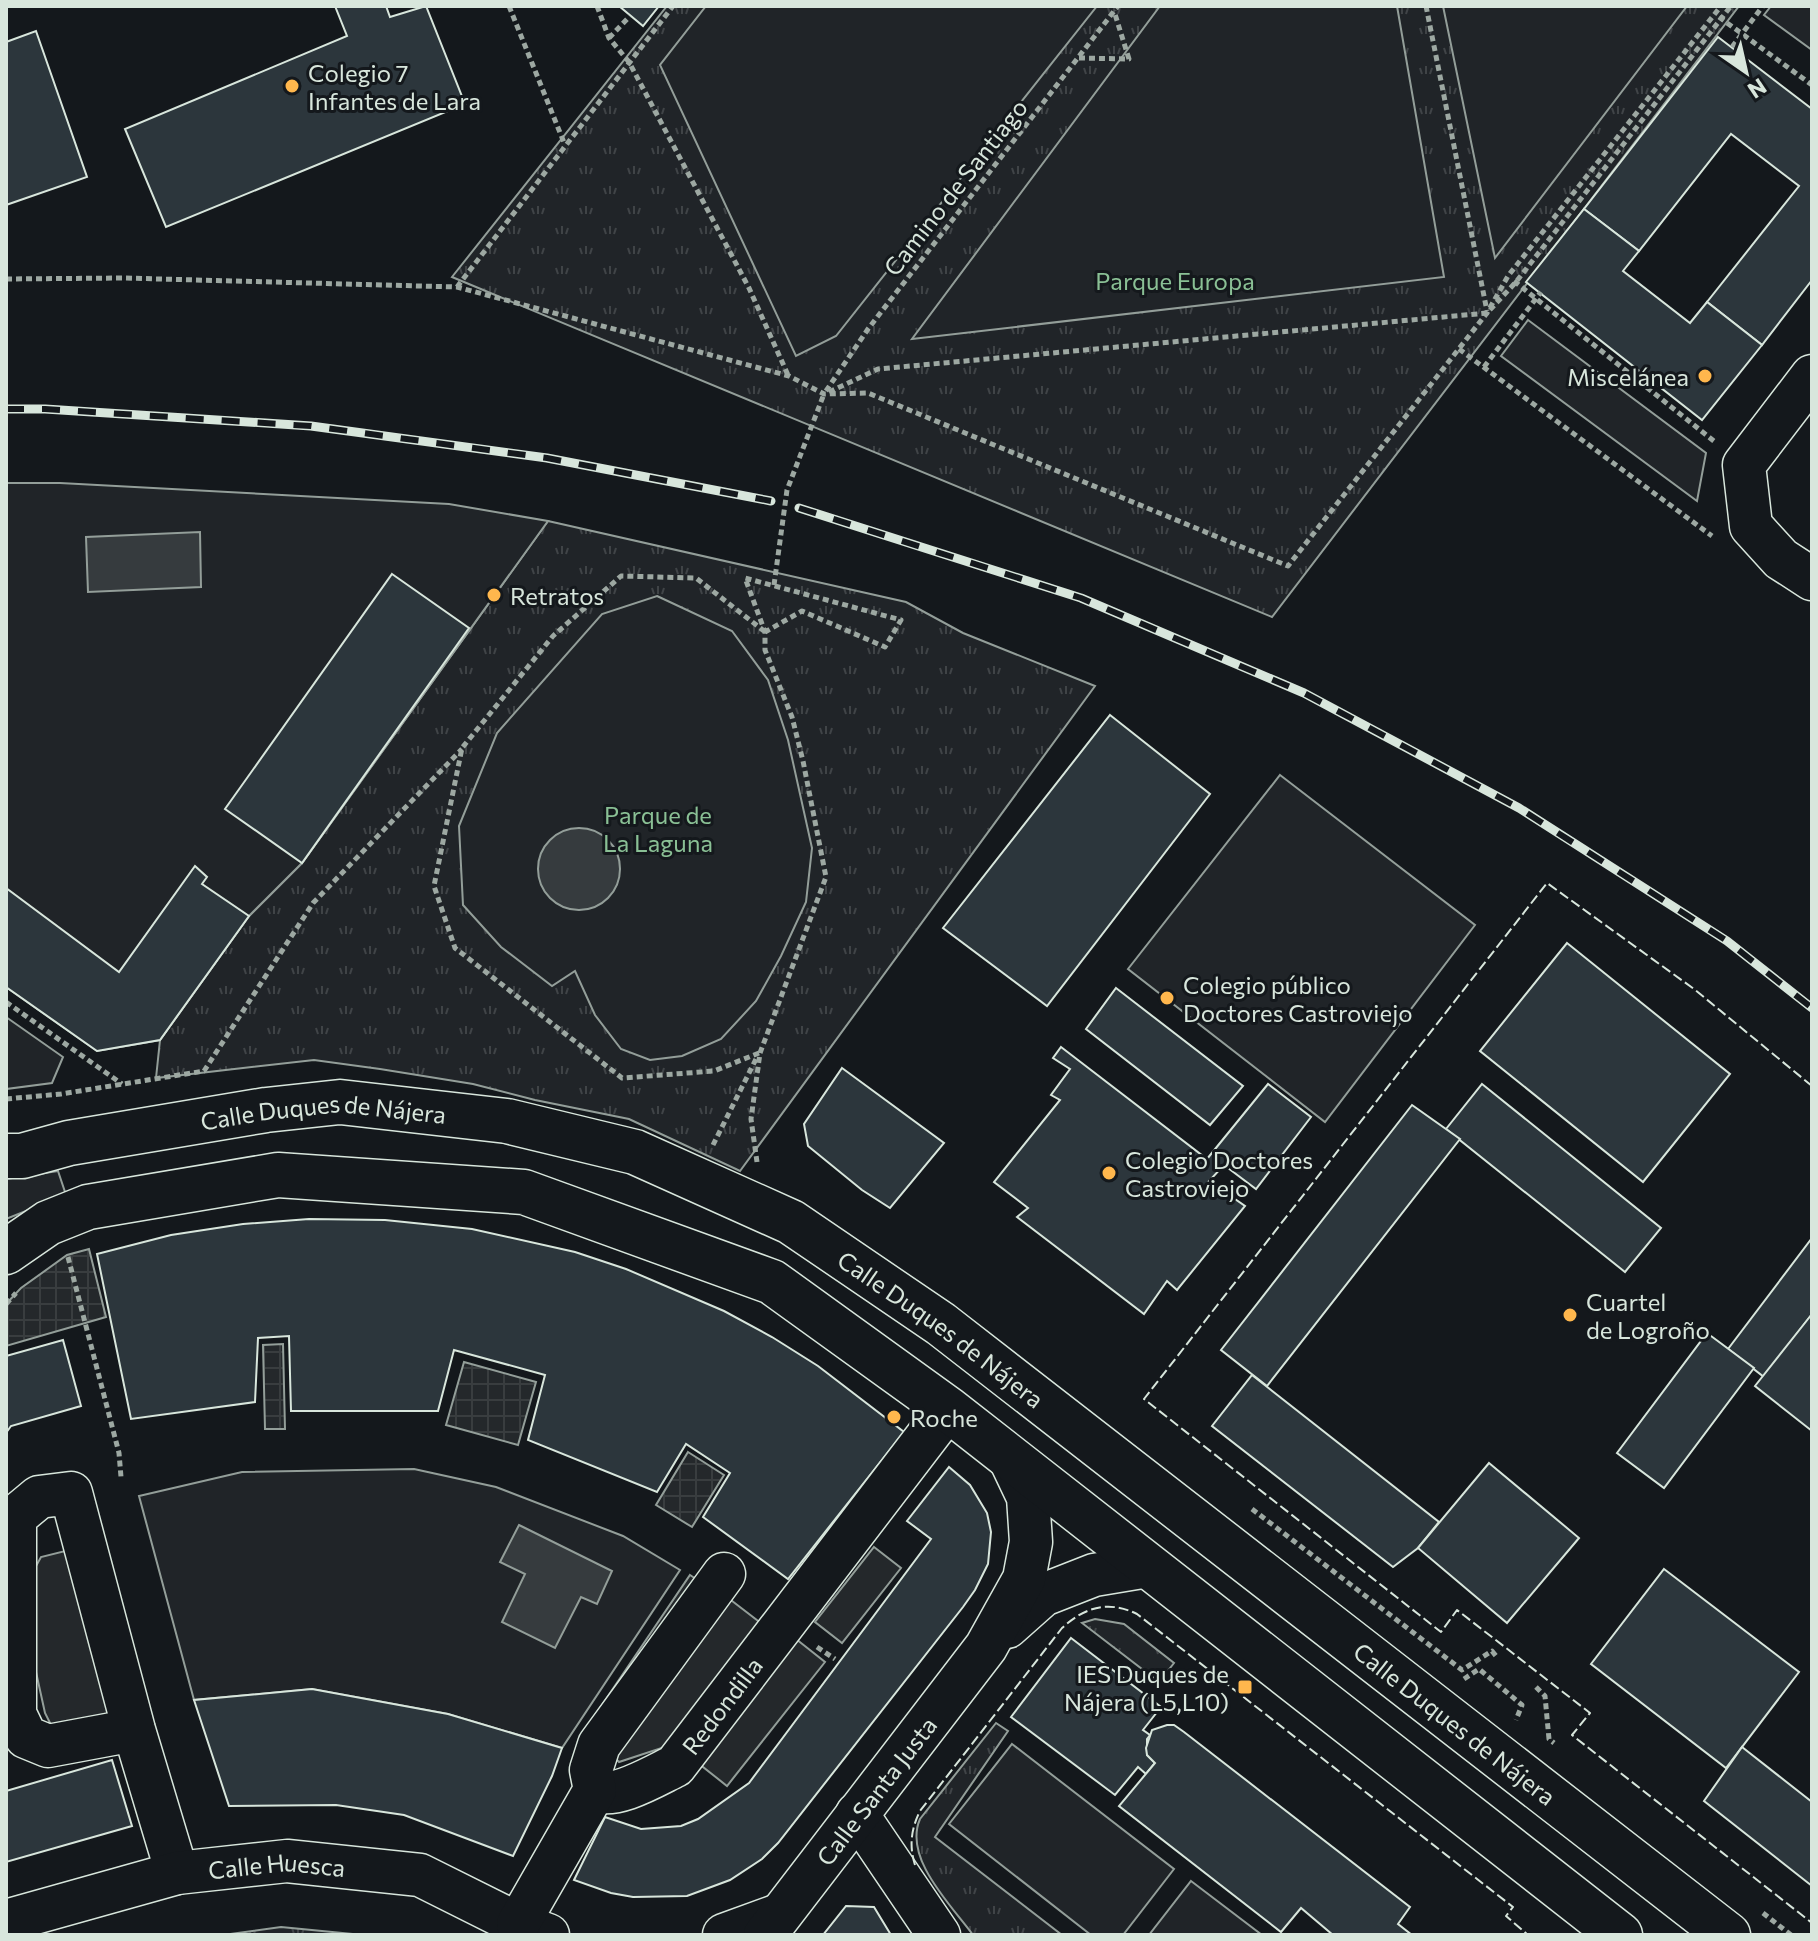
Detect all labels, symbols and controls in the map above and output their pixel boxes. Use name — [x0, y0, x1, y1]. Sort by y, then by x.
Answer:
north arrow — [1706, 32, 1786, 112]
place label: Colegio 7 Infantes de Lara — [308, 58, 481, 115]
text: N — [1743, 73, 1772, 105]
marker: Colegio 7 Infantes de Lara — [283, 77, 301, 95]
street label: Camino de Santiago — [877, 93, 1033, 281]
park label: Parque Europa — [1095, 266, 1255, 295]
place label: Miscelánea — [1567, 362, 1689, 391]
marker: Miscelánea — [1696, 367, 1714, 385]
place label: Retratos — [510, 581, 604, 610]
marker: Retratos — [485, 586, 503, 604]
park label: Parque de La Laguna — [603, 800, 713, 857]
place label: Colegio público Doctores Castroviejo — [1183, 970, 1413, 1027]
marker: Colegio público Doctores Castroviejo — [1158, 989, 1176, 1007]
street label: Calle Duques de Nájera — [198, 1088, 448, 1135]
place label: Colegio Doctores Castroviejo — [1125, 1145, 1313, 1202]
marker: Colegio Doctores Castroviejo — [1100, 1164, 1118, 1182]
street label: Calle Duques de Nájera — [833, 1244, 1050, 1413]
place label: Cuartel de Logroño — [1586, 1287, 1710, 1344]
marker: Cuartel de Logroño — [1561, 1306, 1579, 1324]
place label: Roche — [910, 1403, 978, 1432]
marker: Roche — [885, 1408, 903, 1426]
street label: Calle Duques de Nájera — [1348, 1636, 1562, 1811]
street label: Redondilla — [675, 1651, 768, 1760]
place label: IES Duques de Nájera (L5,L10) — [1064, 1659, 1229, 1716]
marker: IES Duques de Nájera (L5,L10) — [1236, 1678, 1254, 1696]
street label: Calle Santa Justa — [810, 1711, 942, 1871]
street label: Calle Huesca — [207, 1846, 347, 1884]

